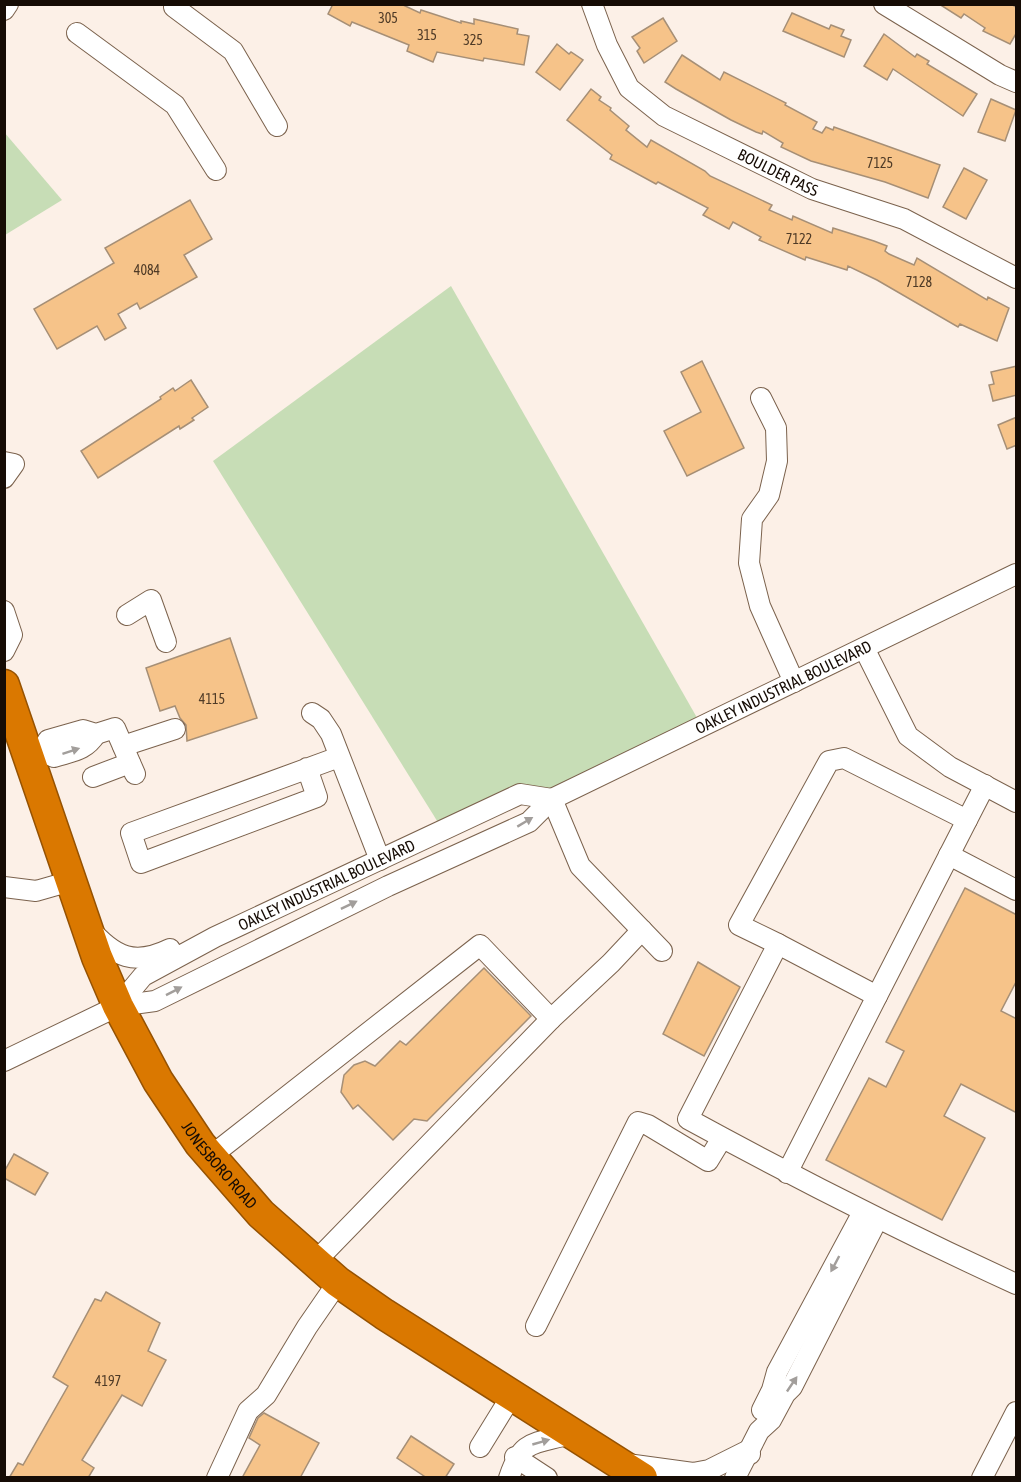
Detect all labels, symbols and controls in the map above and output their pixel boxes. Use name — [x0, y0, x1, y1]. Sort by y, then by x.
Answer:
house number: 305 — [378, 10, 398, 26]
house number: 315 — [417, 27, 437, 43]
house number: 325 — [463, 32, 483, 48]
street label: BOULDER PASS — [735, 145, 821, 199]
house number: 7125 — [867, 155, 893, 171]
house number: 7122 — [786, 231, 812, 247]
house number: 4084 — [134, 262, 161, 278]
house number: 7128 — [906, 274, 933, 290]
street label: OAKLEY INDUSTRIAL BOULEVARD — [692, 637, 874, 737]
house number: 4115 — [199, 691, 225, 707]
one-way arrow — [62, 746, 80, 756]
one-way arrow — [517, 817, 533, 828]
street label: OAKLEY INDUSTRIAL BOULEVARD — [235, 836, 418, 934]
one-way arrow — [340, 901, 357, 910]
one-way arrow — [165, 986, 182, 996]
street label: JONESBORO ROAD — [178, 1118, 261, 1212]
one-way arrow — [830, 1256, 840, 1273]
house number: 4197 — [95, 1373, 121, 1389]
one-way arrow — [787, 1375, 798, 1392]
one-way arrow — [533, 1437, 551, 1446]

